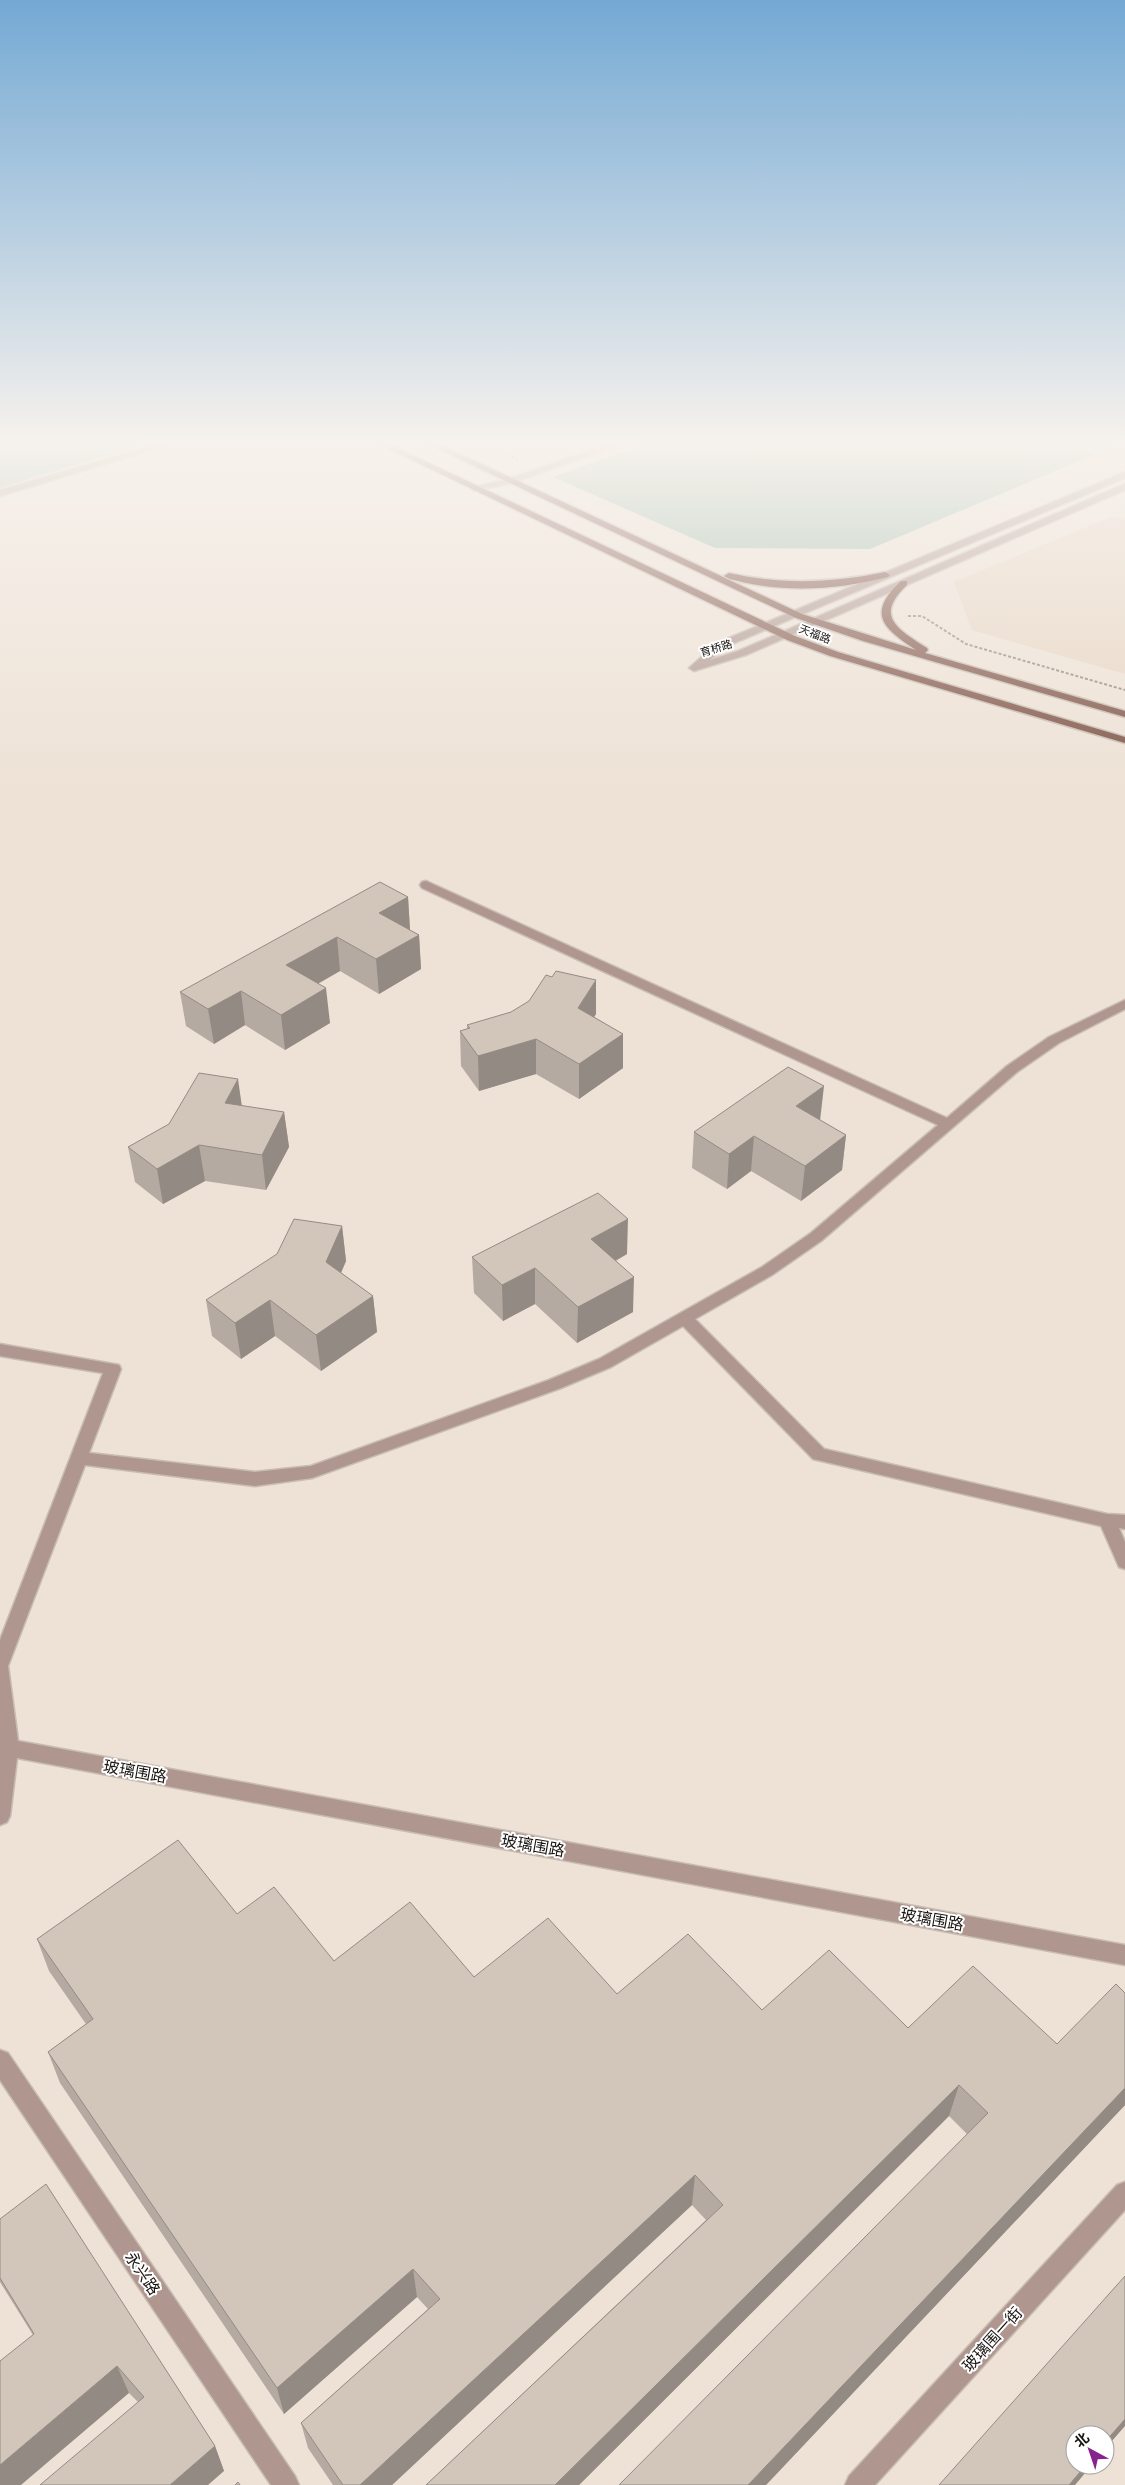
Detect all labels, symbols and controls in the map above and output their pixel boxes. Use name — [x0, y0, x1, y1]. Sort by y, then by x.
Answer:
street label: 天福路 — [797, 622, 833, 646]
street label: 育桥路 — [698, 637, 734, 660]
street label: 玻璃围路 — [102, 1757, 168, 1786]
street label: 玻璃围路 — [500, 1831, 566, 1860]
street label: 玻璃围路 — [899, 1905, 965, 1934]
street label: 永兴路 — [121, 2248, 164, 2298]
street label: 玻璃围一街 — [959, 2303, 1026, 2375]
north arrow — [1065, 2425, 1115, 2475]
text: 北 — [1071, 2429, 1093, 2451]

